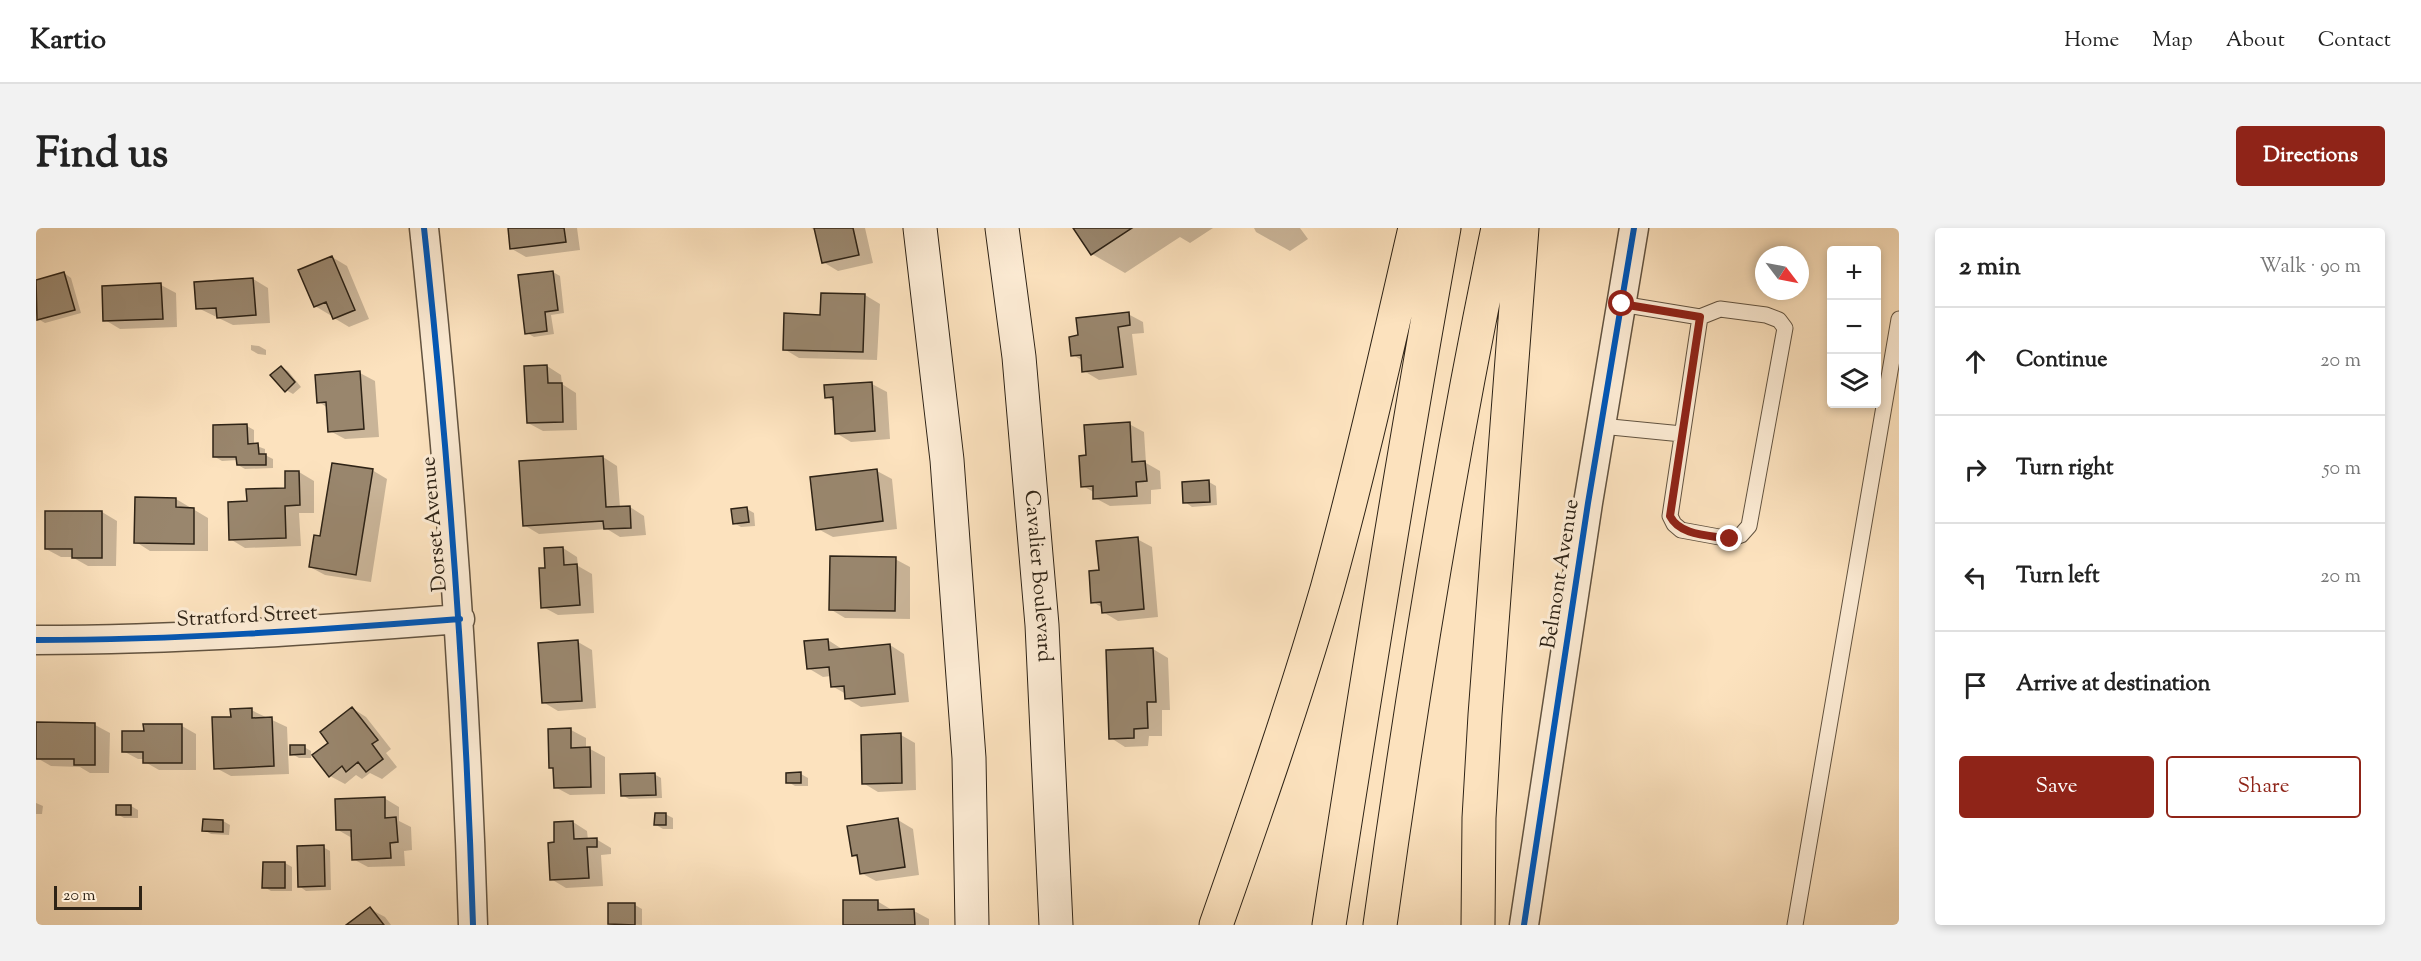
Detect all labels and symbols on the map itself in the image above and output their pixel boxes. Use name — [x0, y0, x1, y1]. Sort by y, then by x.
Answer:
north arrow — [1755, 246, 1809, 300]
route start — [1608, 290, 1634, 316]
street label: Dorset Avenue — [414, 455, 456, 593]
street label: Cavalier Boulevard — [1015, 489, 1059, 663]
street label: Belmont Avenue — [1534, 497, 1588, 651]
route end — [1716, 525, 1742, 551]
street label: Stratford Street — [176, 598, 318, 636]
scale bar — [54, 883, 142, 910]

